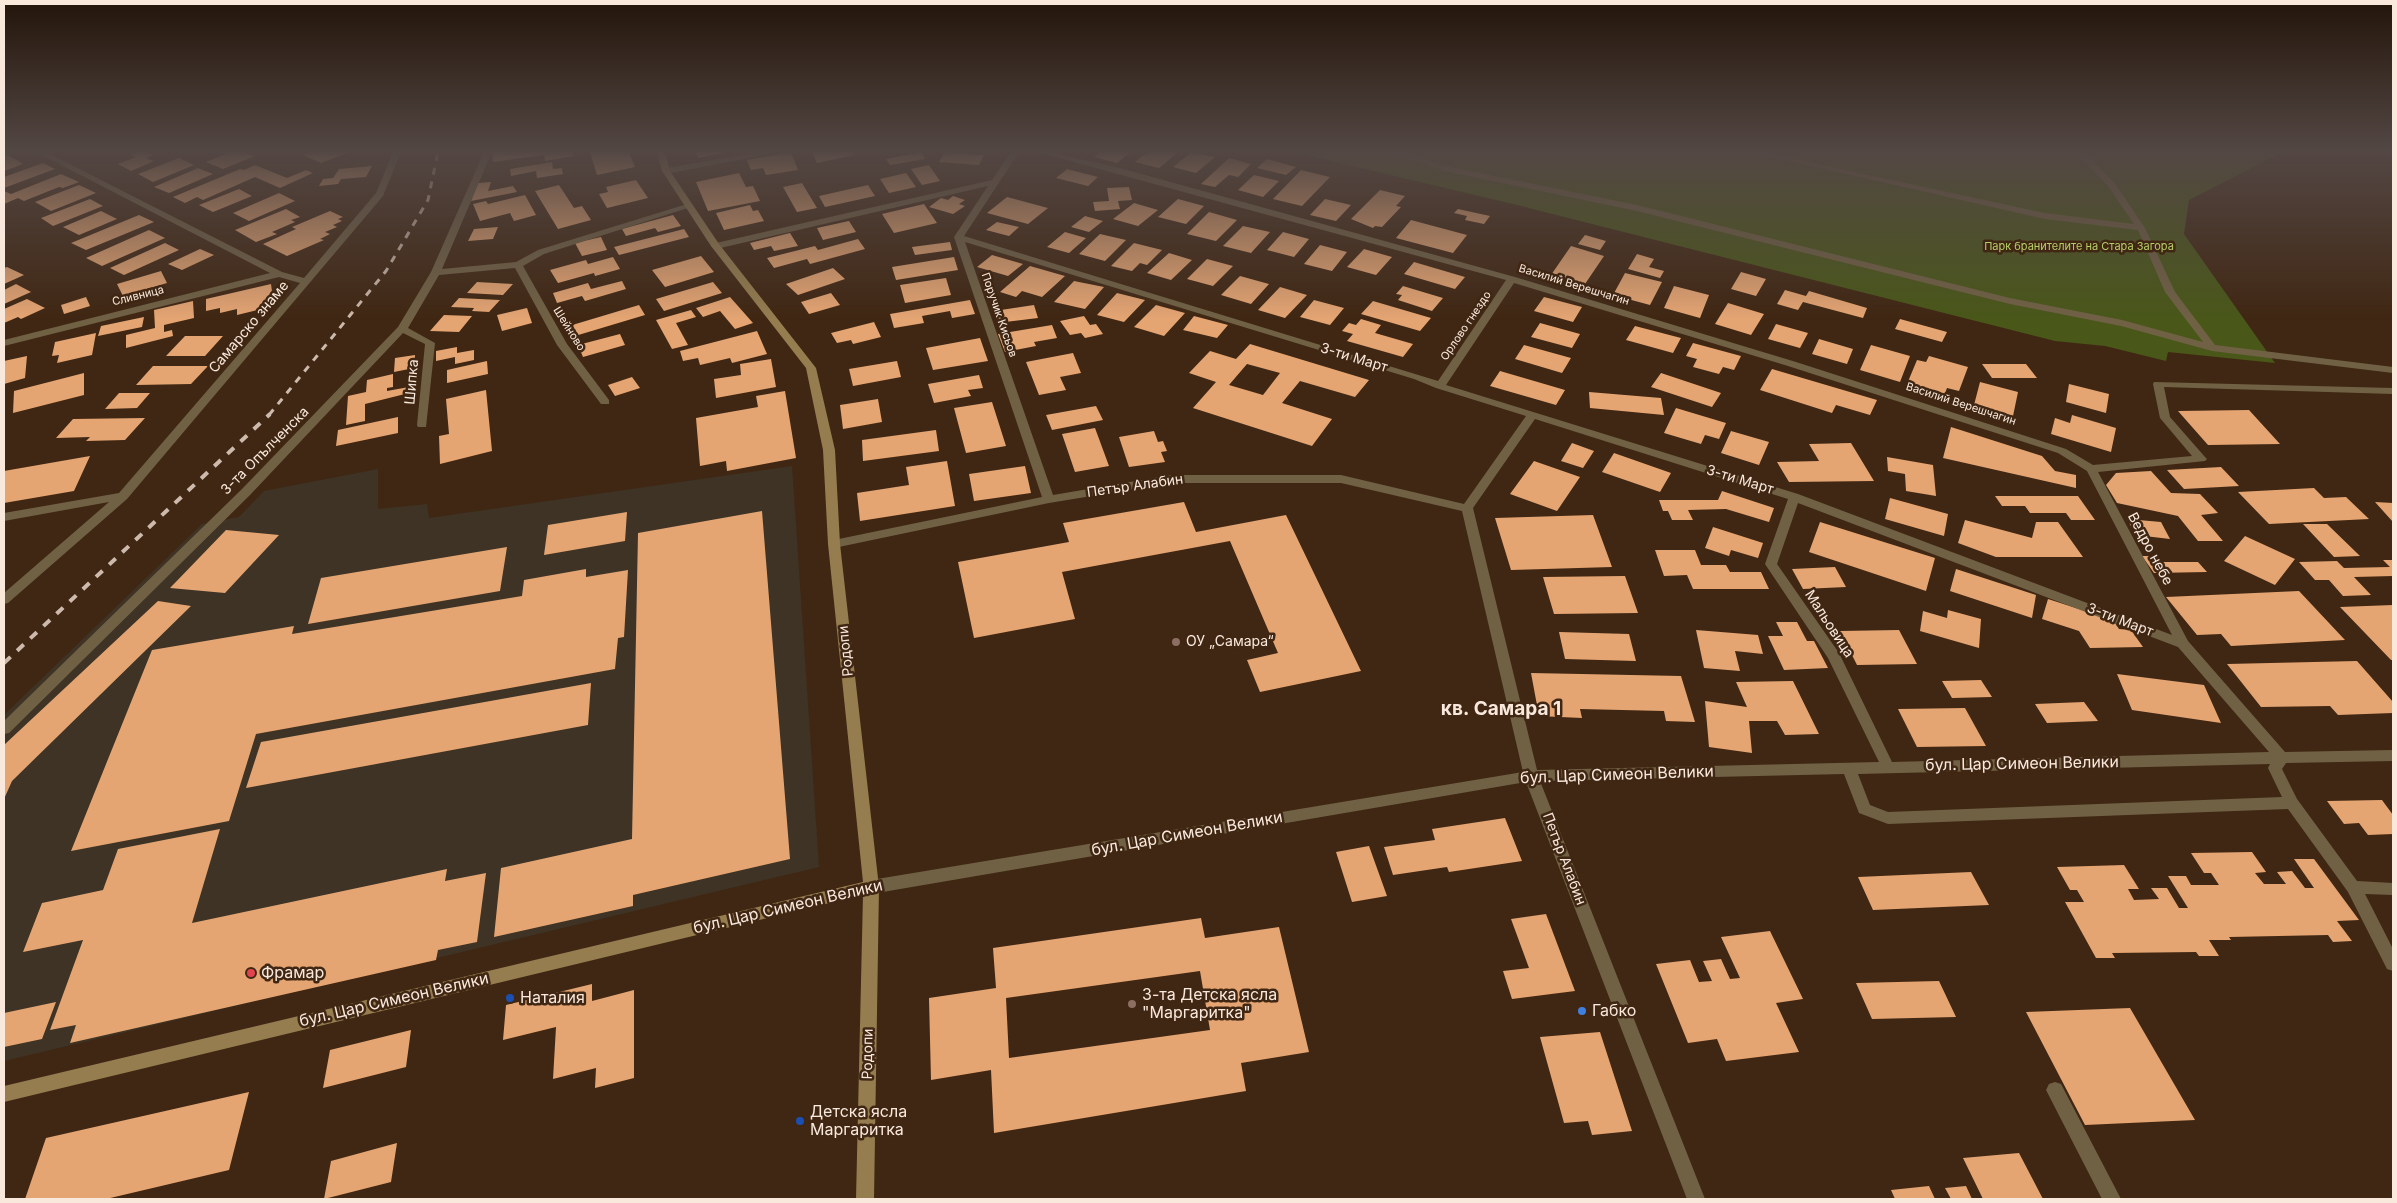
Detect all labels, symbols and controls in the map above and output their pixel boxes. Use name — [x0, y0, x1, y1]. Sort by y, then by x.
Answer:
park label: Парк бранителите на Стара Загора — [1984, 240, 2174, 254]
street label: Василий Верешчагин — [1517, 262, 1631, 308]
street label: Поручик Кисьов — [978, 271, 1020, 359]
street label: Самарско знаме — [206, 278, 292, 376]
street label: Сливница — [111, 283, 165, 309]
street label: Орлово гнездо — [1438, 289, 1494, 363]
street label: Шейново — [550, 305, 588, 353]
street label: 3-ти Март — [1318, 340, 1390, 376]
street label: Шипка — [402, 359, 422, 405]
street label: Василий Верешчагин — [1904, 380, 2018, 428]
street label: 3-та Опълченска — [218, 404, 312, 498]
street label: 3-ти Март — [1704, 462, 1776, 498]
street label: Петър Алабин — [1086, 471, 1184, 501]
street label: Ведро небе — [2124, 510, 2176, 588]
street label: Мальовица — [1801, 587, 1857, 661]
street label: 3-ти Март — [2084, 600, 2156, 640]
street label: Родопи — [835, 625, 857, 677]
place label: ОУ „Самара“ — [1186, 634, 1274, 650]
marker: ОУ „Самара“ — [1170, 636, 1182, 648]
district label: кв. Самара 1 — [1441, 698, 1561, 720]
street label: бул. Цар Симеон Велики — [1925, 753, 2119, 775]
street label: бул. Цар Симеон Велики — [1520, 762, 1714, 788]
street label: бул. Цар Симеон Велики — [1090, 808, 1284, 860]
street label: Петър Алабин — [1539, 811, 1589, 907]
street label: бул. Цар Симеон Велики — [691, 876, 885, 938]
place label: Фрамар — [261, 963, 324, 983]
marker: Фрамар — [245, 967, 257, 979]
street label: бул. Цар Симеон Велики — [297, 969, 491, 1031]
place label: 3-та Детска ясла "Маргаритка" — [1142, 985, 1277, 1023]
place label: Наталия — [520, 988, 585, 1008]
marker: Наталия — [504, 992, 516, 1004]
marker: 3-та Детска ясла "Маргаритка" — [1126, 998, 1138, 1010]
place label: Габко — [1592, 1001, 1636, 1021]
marker: Габко — [1576, 1005, 1588, 1017]
street label: Родопи — [859, 1028, 877, 1080]
place label: Детска ясла Маргаритка — [810, 1102, 907, 1140]
marker: Детска ясла Маргаритка — [794, 1115, 806, 1127]

